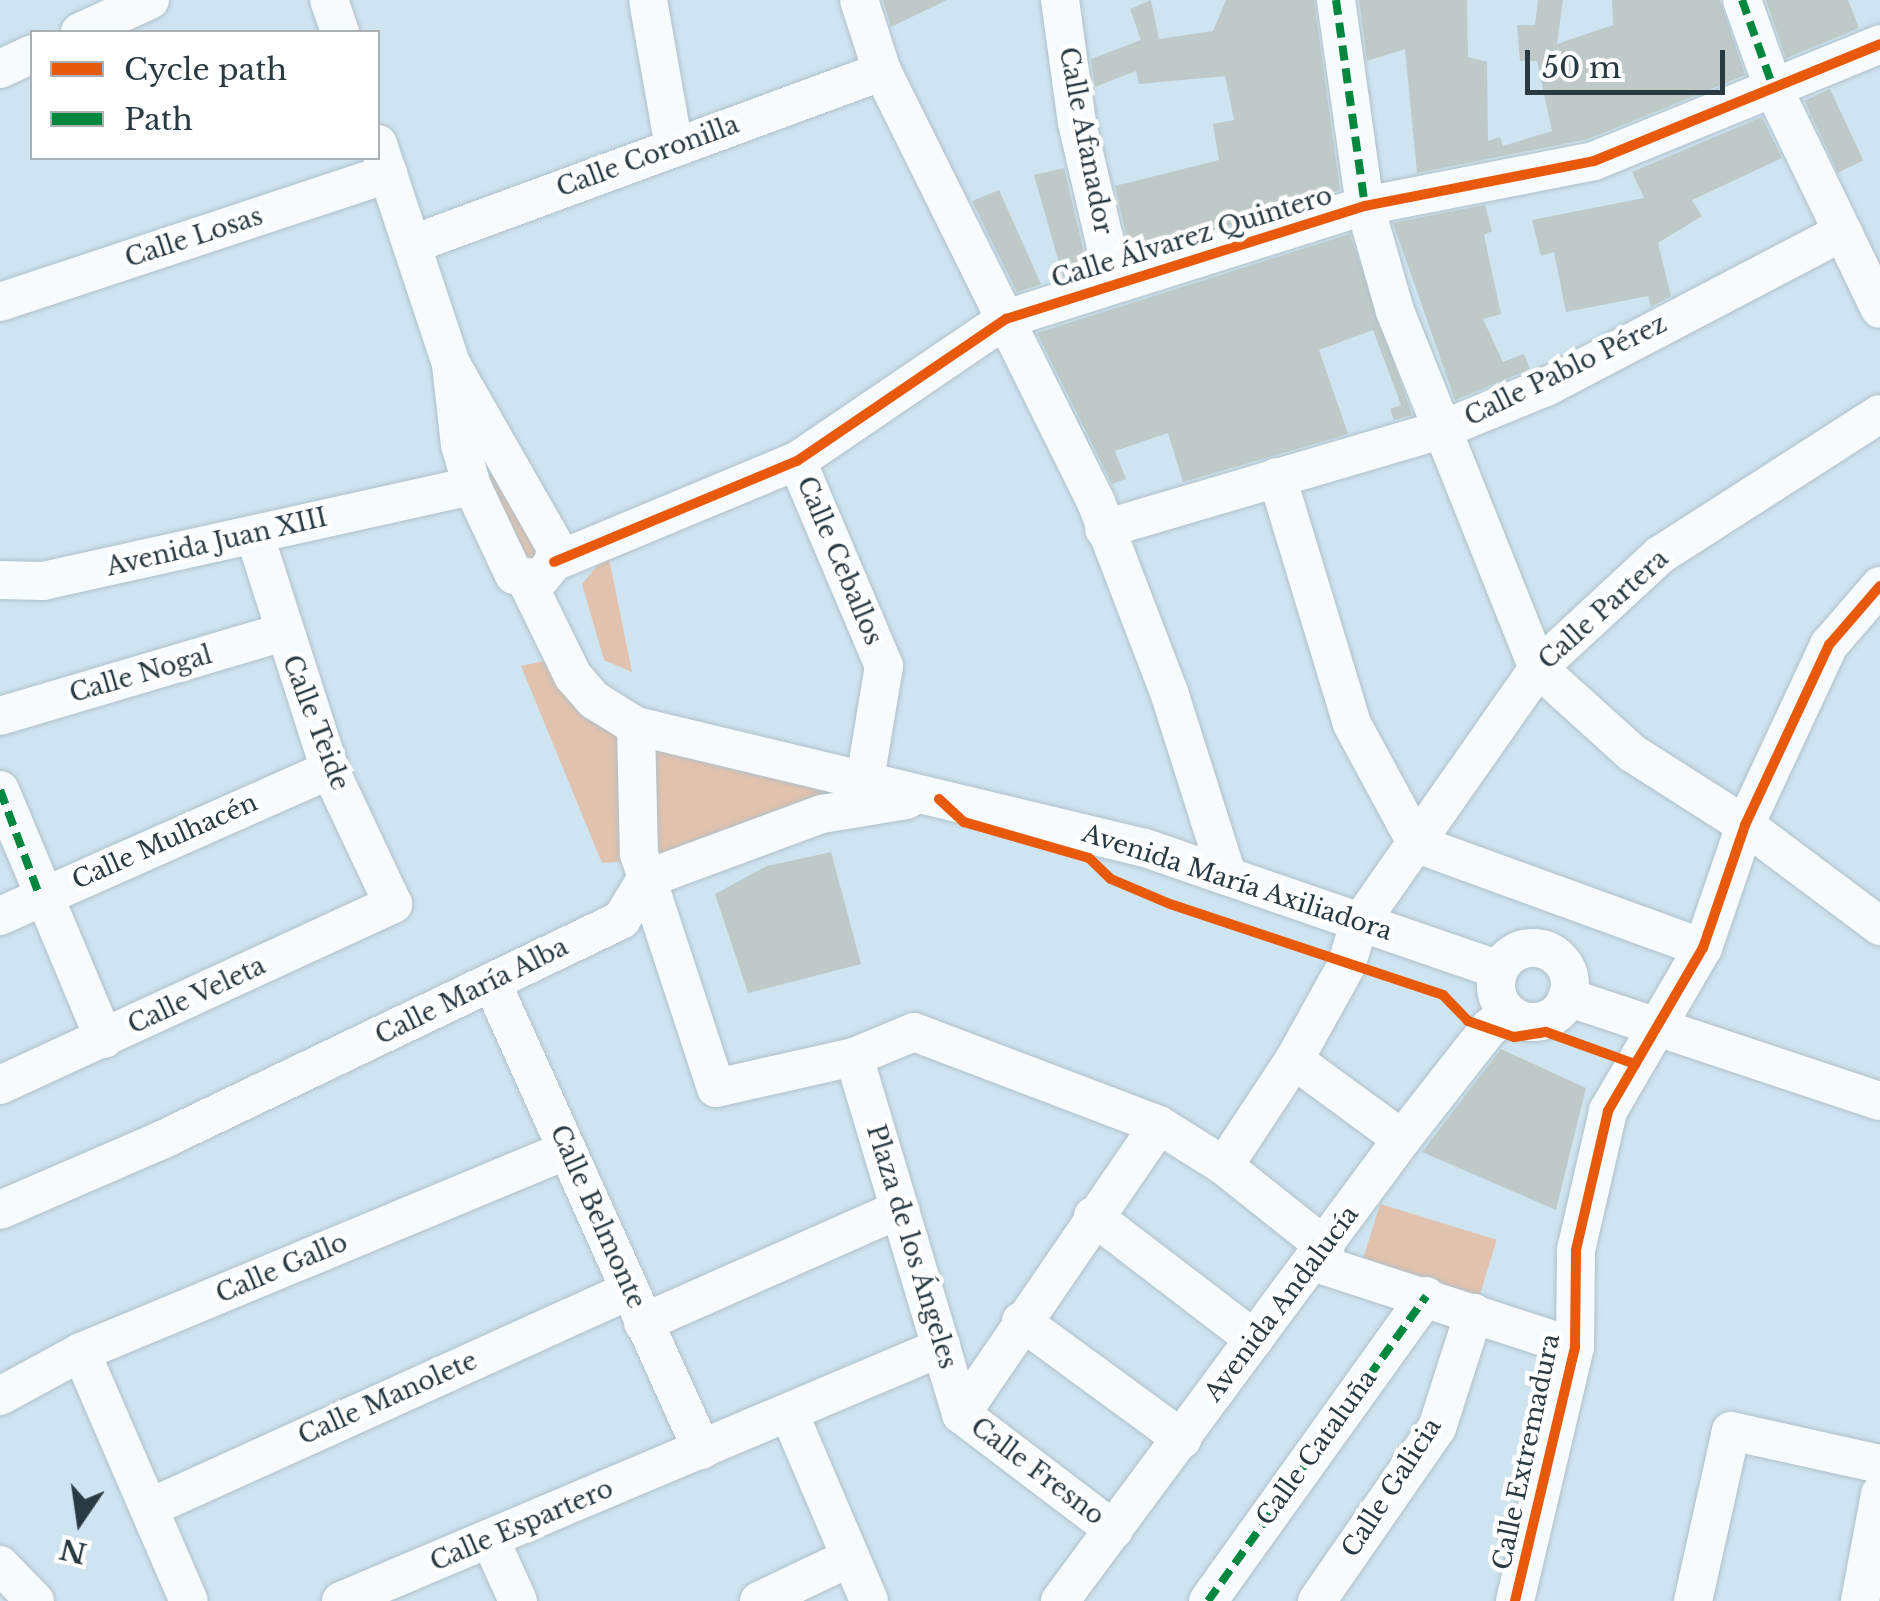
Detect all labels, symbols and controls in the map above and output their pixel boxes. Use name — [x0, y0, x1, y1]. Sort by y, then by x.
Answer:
legend — [30, 30, 380, 160]
scale bar — [1530, 30, 1730, 92]
street label: Calle Afanador — [1052, 44, 1118, 238]
text: 50 m — [1542, 49, 1621, 86]
text: Cycle path — [124, 51, 287, 88]
text: Path — [124, 101, 193, 138]
street label: Calle Coronilla — [553, 110, 743, 204]
street label: Calle Álvarez Quintero — [1048, 181, 1336, 295]
street label: Calle Losas — [121, 202, 267, 274]
street label: Calle Pablo Pérez — [1460, 309, 1672, 433]
street label: Calle Ceballos — [790, 472, 888, 650]
street label: Avenida Juan XIII — [103, 503, 331, 583]
street label: Calle Partera — [1533, 544, 1675, 676]
street label: Calle Nogal — [66, 640, 216, 710]
street label: Calle Teide — [275, 651, 355, 795]
street label: Calle Mulhacén — [68, 788, 262, 896]
street label: Avenida María Axiliadora — [1077, 818, 1397, 948]
street label: Calle María Alba — [370, 932, 574, 1052]
street label: Calle Veleta — [123, 951, 271, 1041]
street label: Calle Belmonte — [543, 1121, 651, 1313]
street label: Plaza de los Ángeles — [859, 1121, 963, 1373]
street label: Avenida Andalucía — [1198, 1200, 1366, 1408]
street label: Calle Gallo — [212, 1228, 352, 1310]
street label: Calle Extremadura — [1487, 1331, 1567, 1573]
street label: Calle Manolete — [294, 1346, 482, 1452]
street label: Calle Cataluña — [1251, 1364, 1383, 1532]
street label: Calle Fresno — [964, 1412, 1110, 1532]
street label: Calle Galicia — [1336, 1413, 1448, 1563]
north arrow — [30, 1471, 130, 1571]
street label: Calle Espartero — [426, 1474, 618, 1578]
text: N — [56, 1531, 90, 1571]

